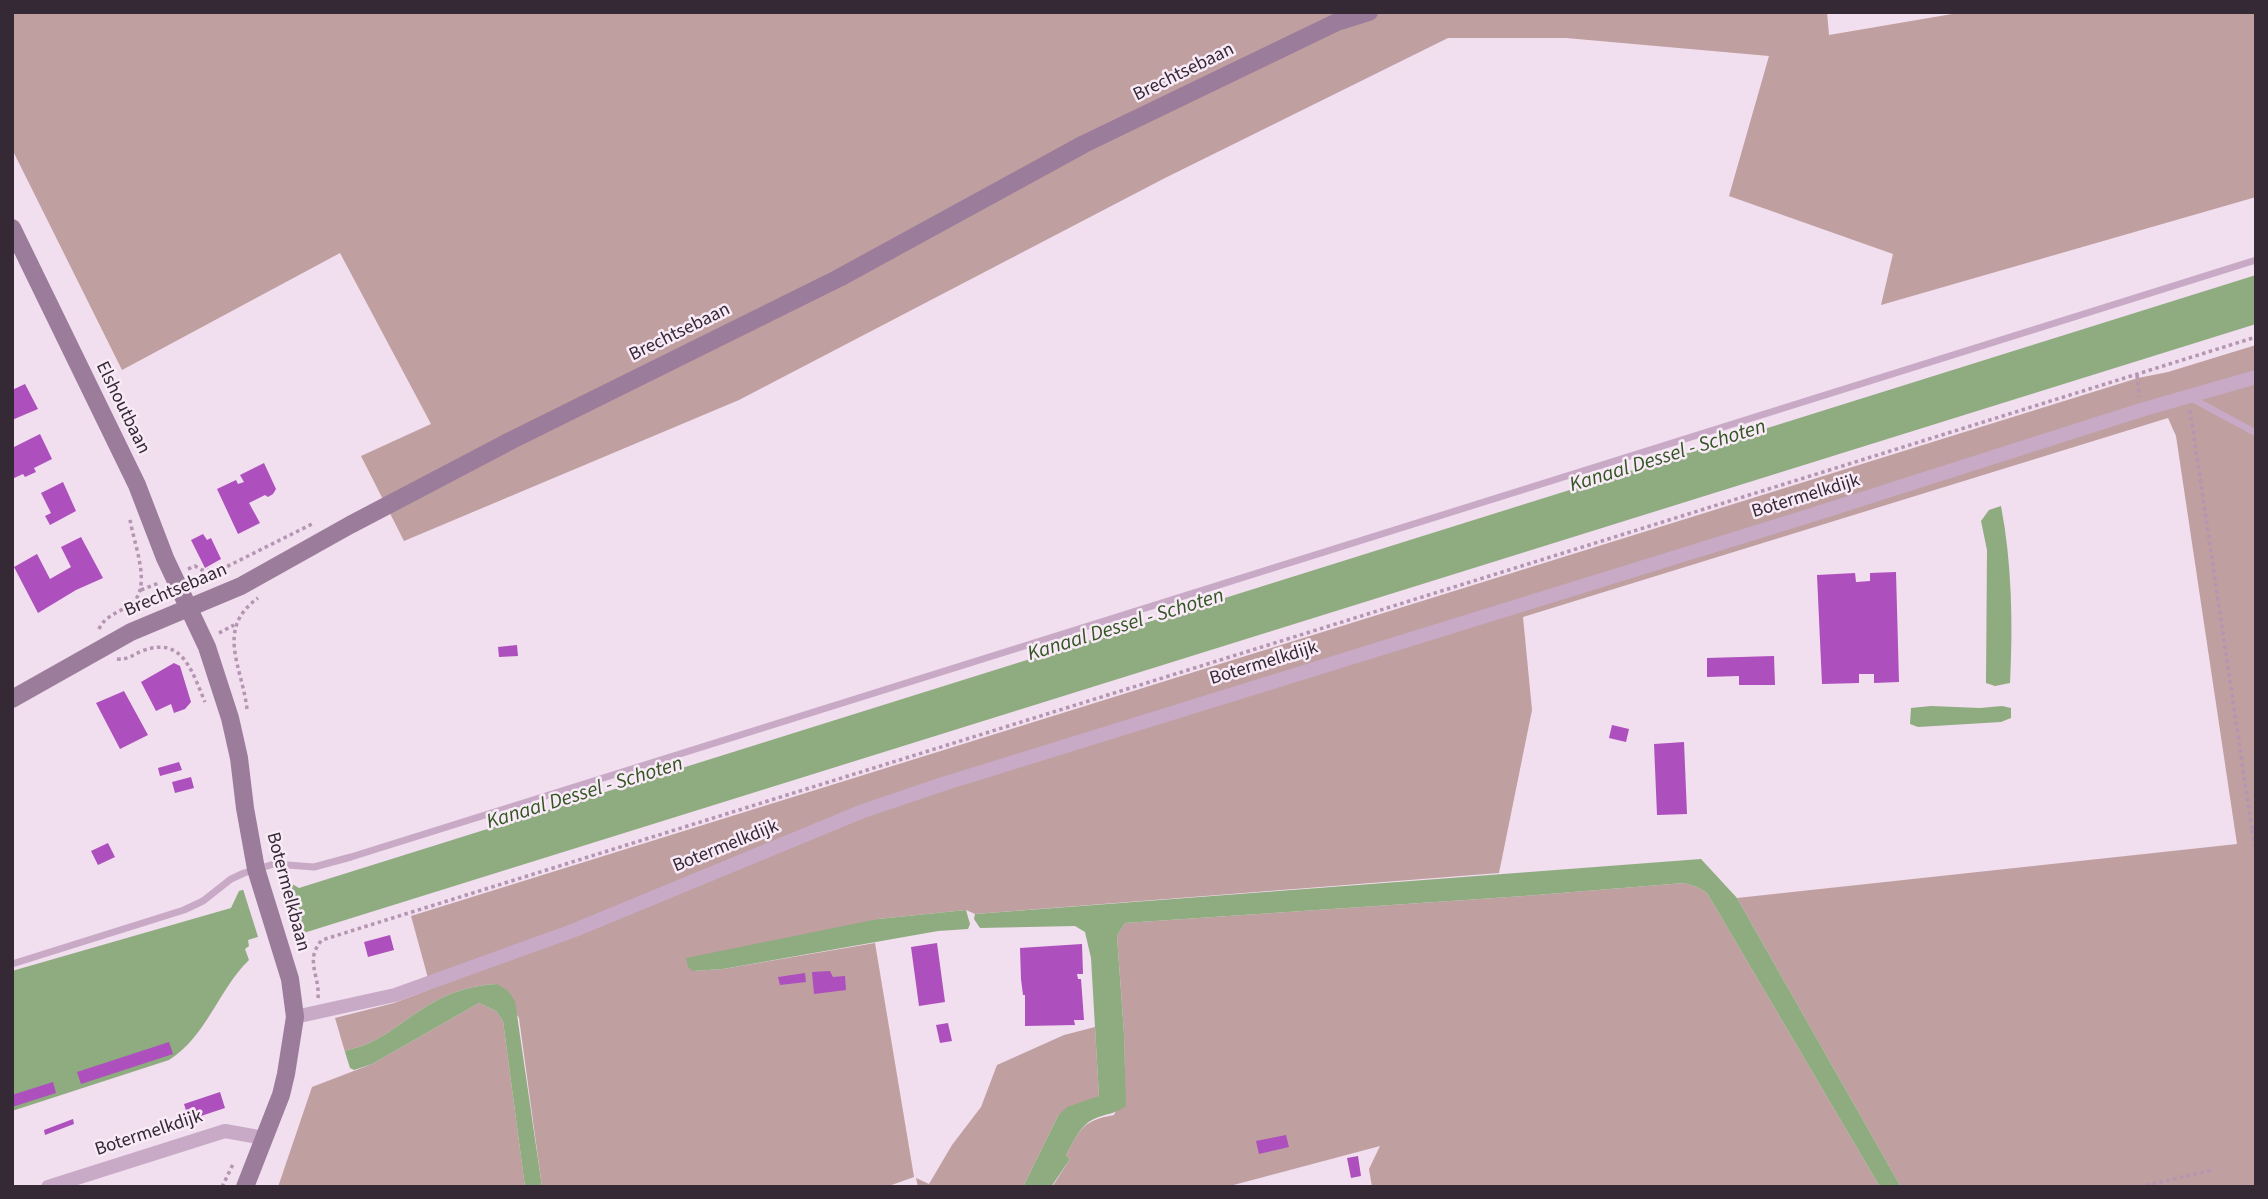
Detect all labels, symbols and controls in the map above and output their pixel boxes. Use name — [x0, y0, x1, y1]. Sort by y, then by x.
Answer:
street label: Brechtsebaan — [1130, 39, 1238, 107]
street label: Brechtsebaan — [626, 299, 734, 367]
street label: Elshoutbaan — [90, 358, 154, 458]
water label: Kanaal Dessel - Schoten — [1567, 415, 1769, 499]
street label: Botermelkdijk — [1749, 470, 1863, 524]
street label: Brechtsebaan — [121, 559, 231, 623]
water label: Kanaal Dessel - Schoten — [1025, 584, 1227, 668]
street label: Botermelkdijk — [1207, 637, 1321, 691]
water label: Kanaal Dessel - Schoten — [484, 752, 686, 836]
street label: Botermelkdijk — [670, 816, 782, 878]
street label: Botermelkbaan — [260, 830, 314, 954]
street label: Botermelkdijk — [92, 1106, 206, 1162]

